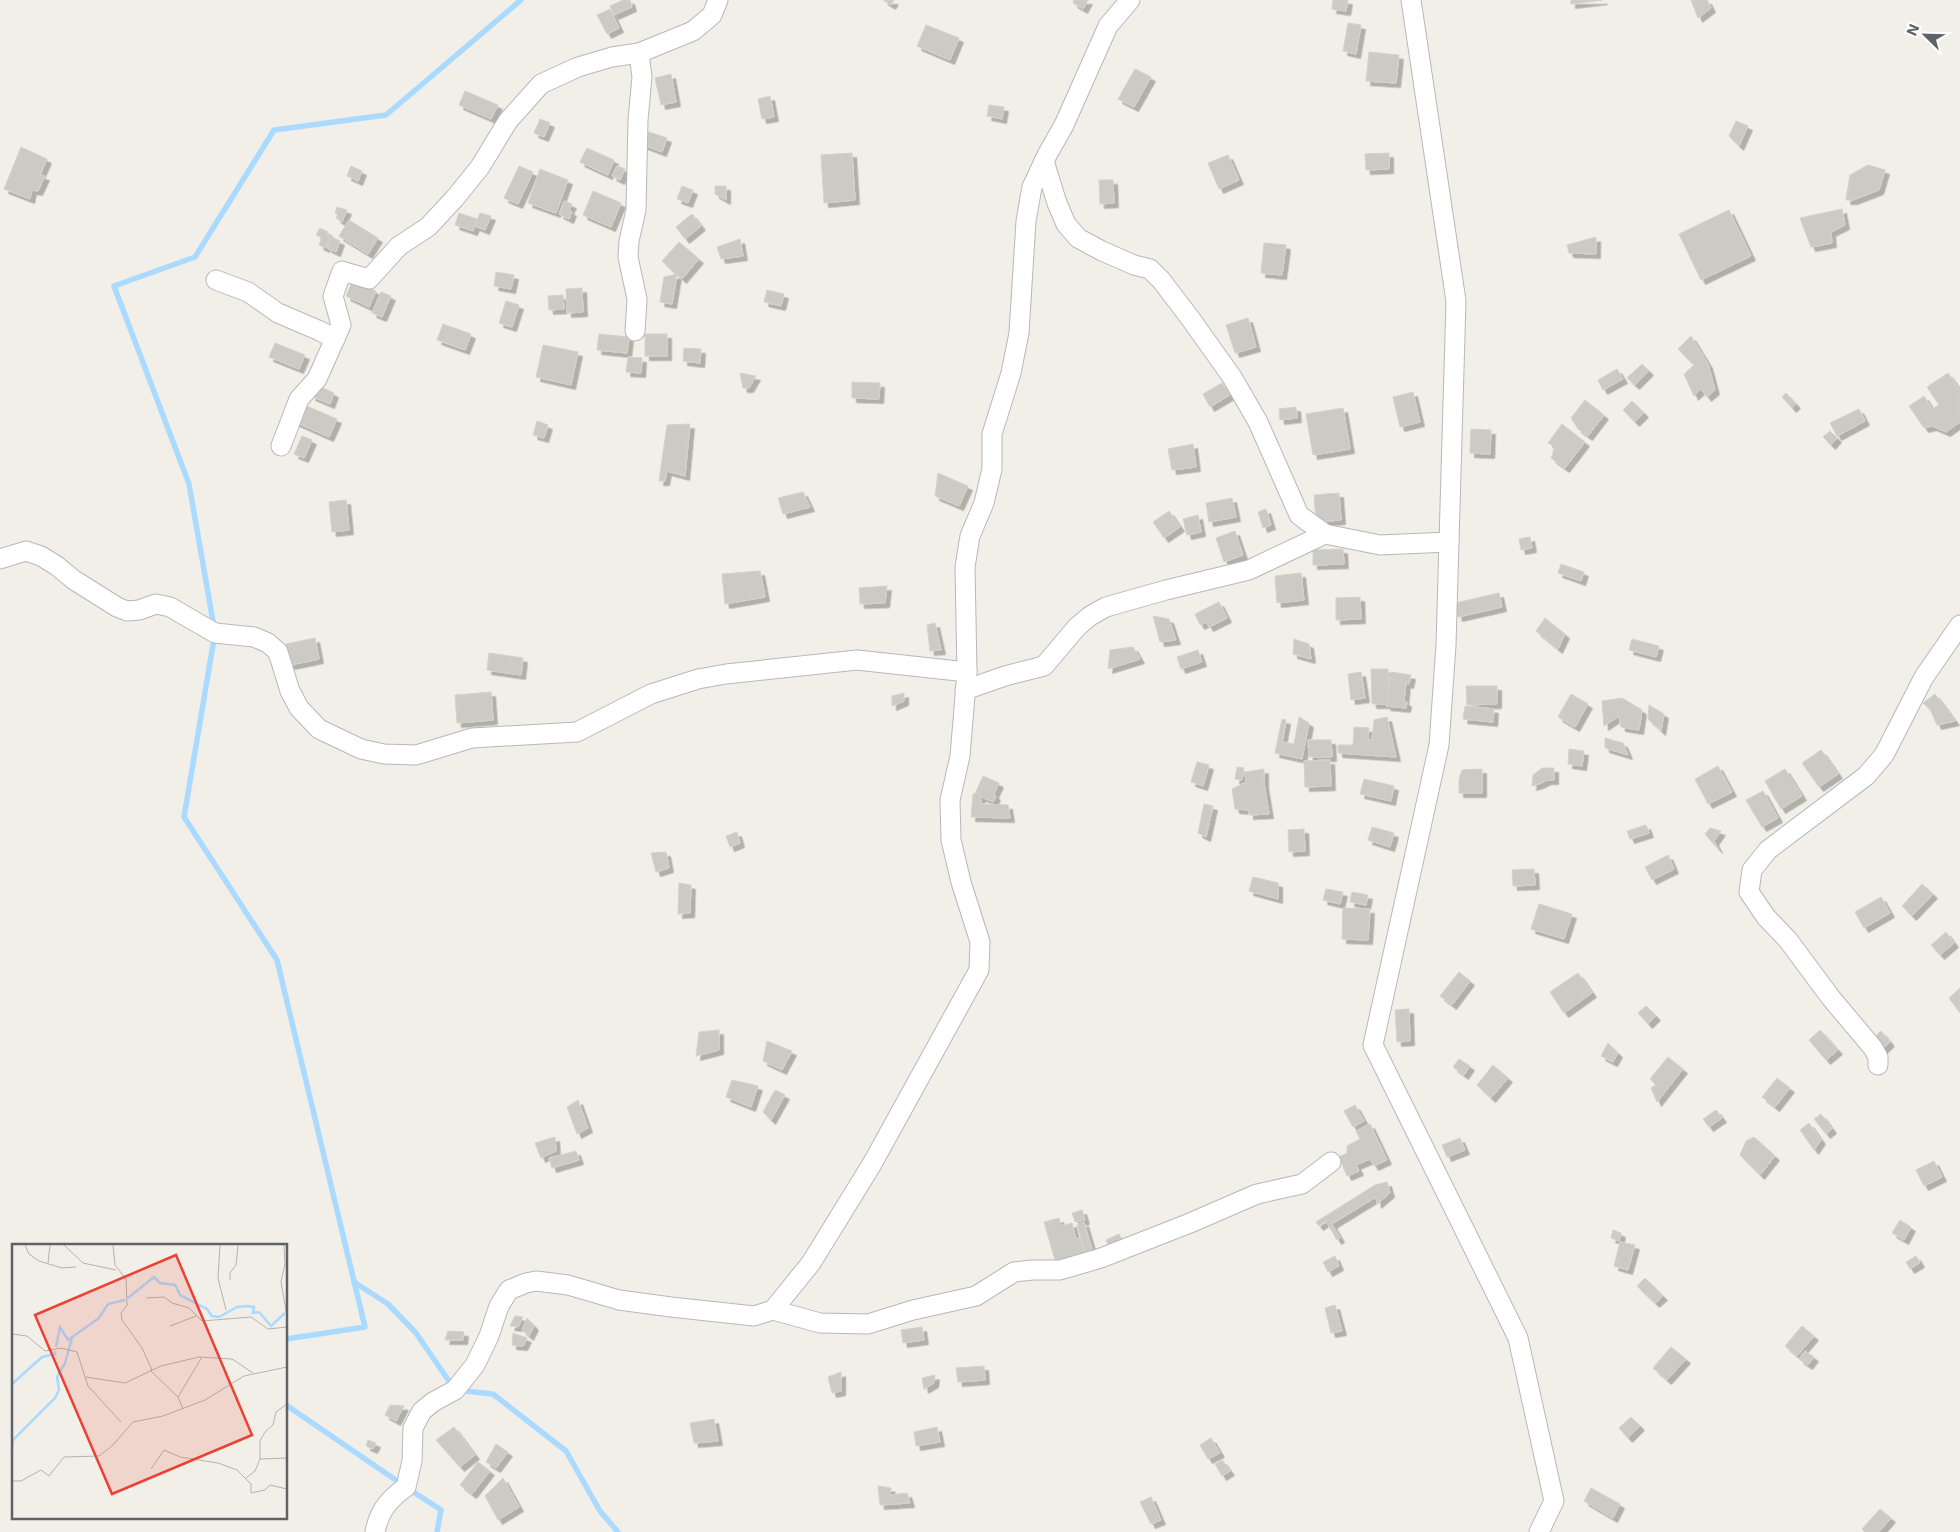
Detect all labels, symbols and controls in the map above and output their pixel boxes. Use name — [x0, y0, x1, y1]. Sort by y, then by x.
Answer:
north arrow — [1900, 10, 1950, 60]
text: N — [1903, 21, 1922, 38]
inset map — [12, 1244, 288, 1520]

